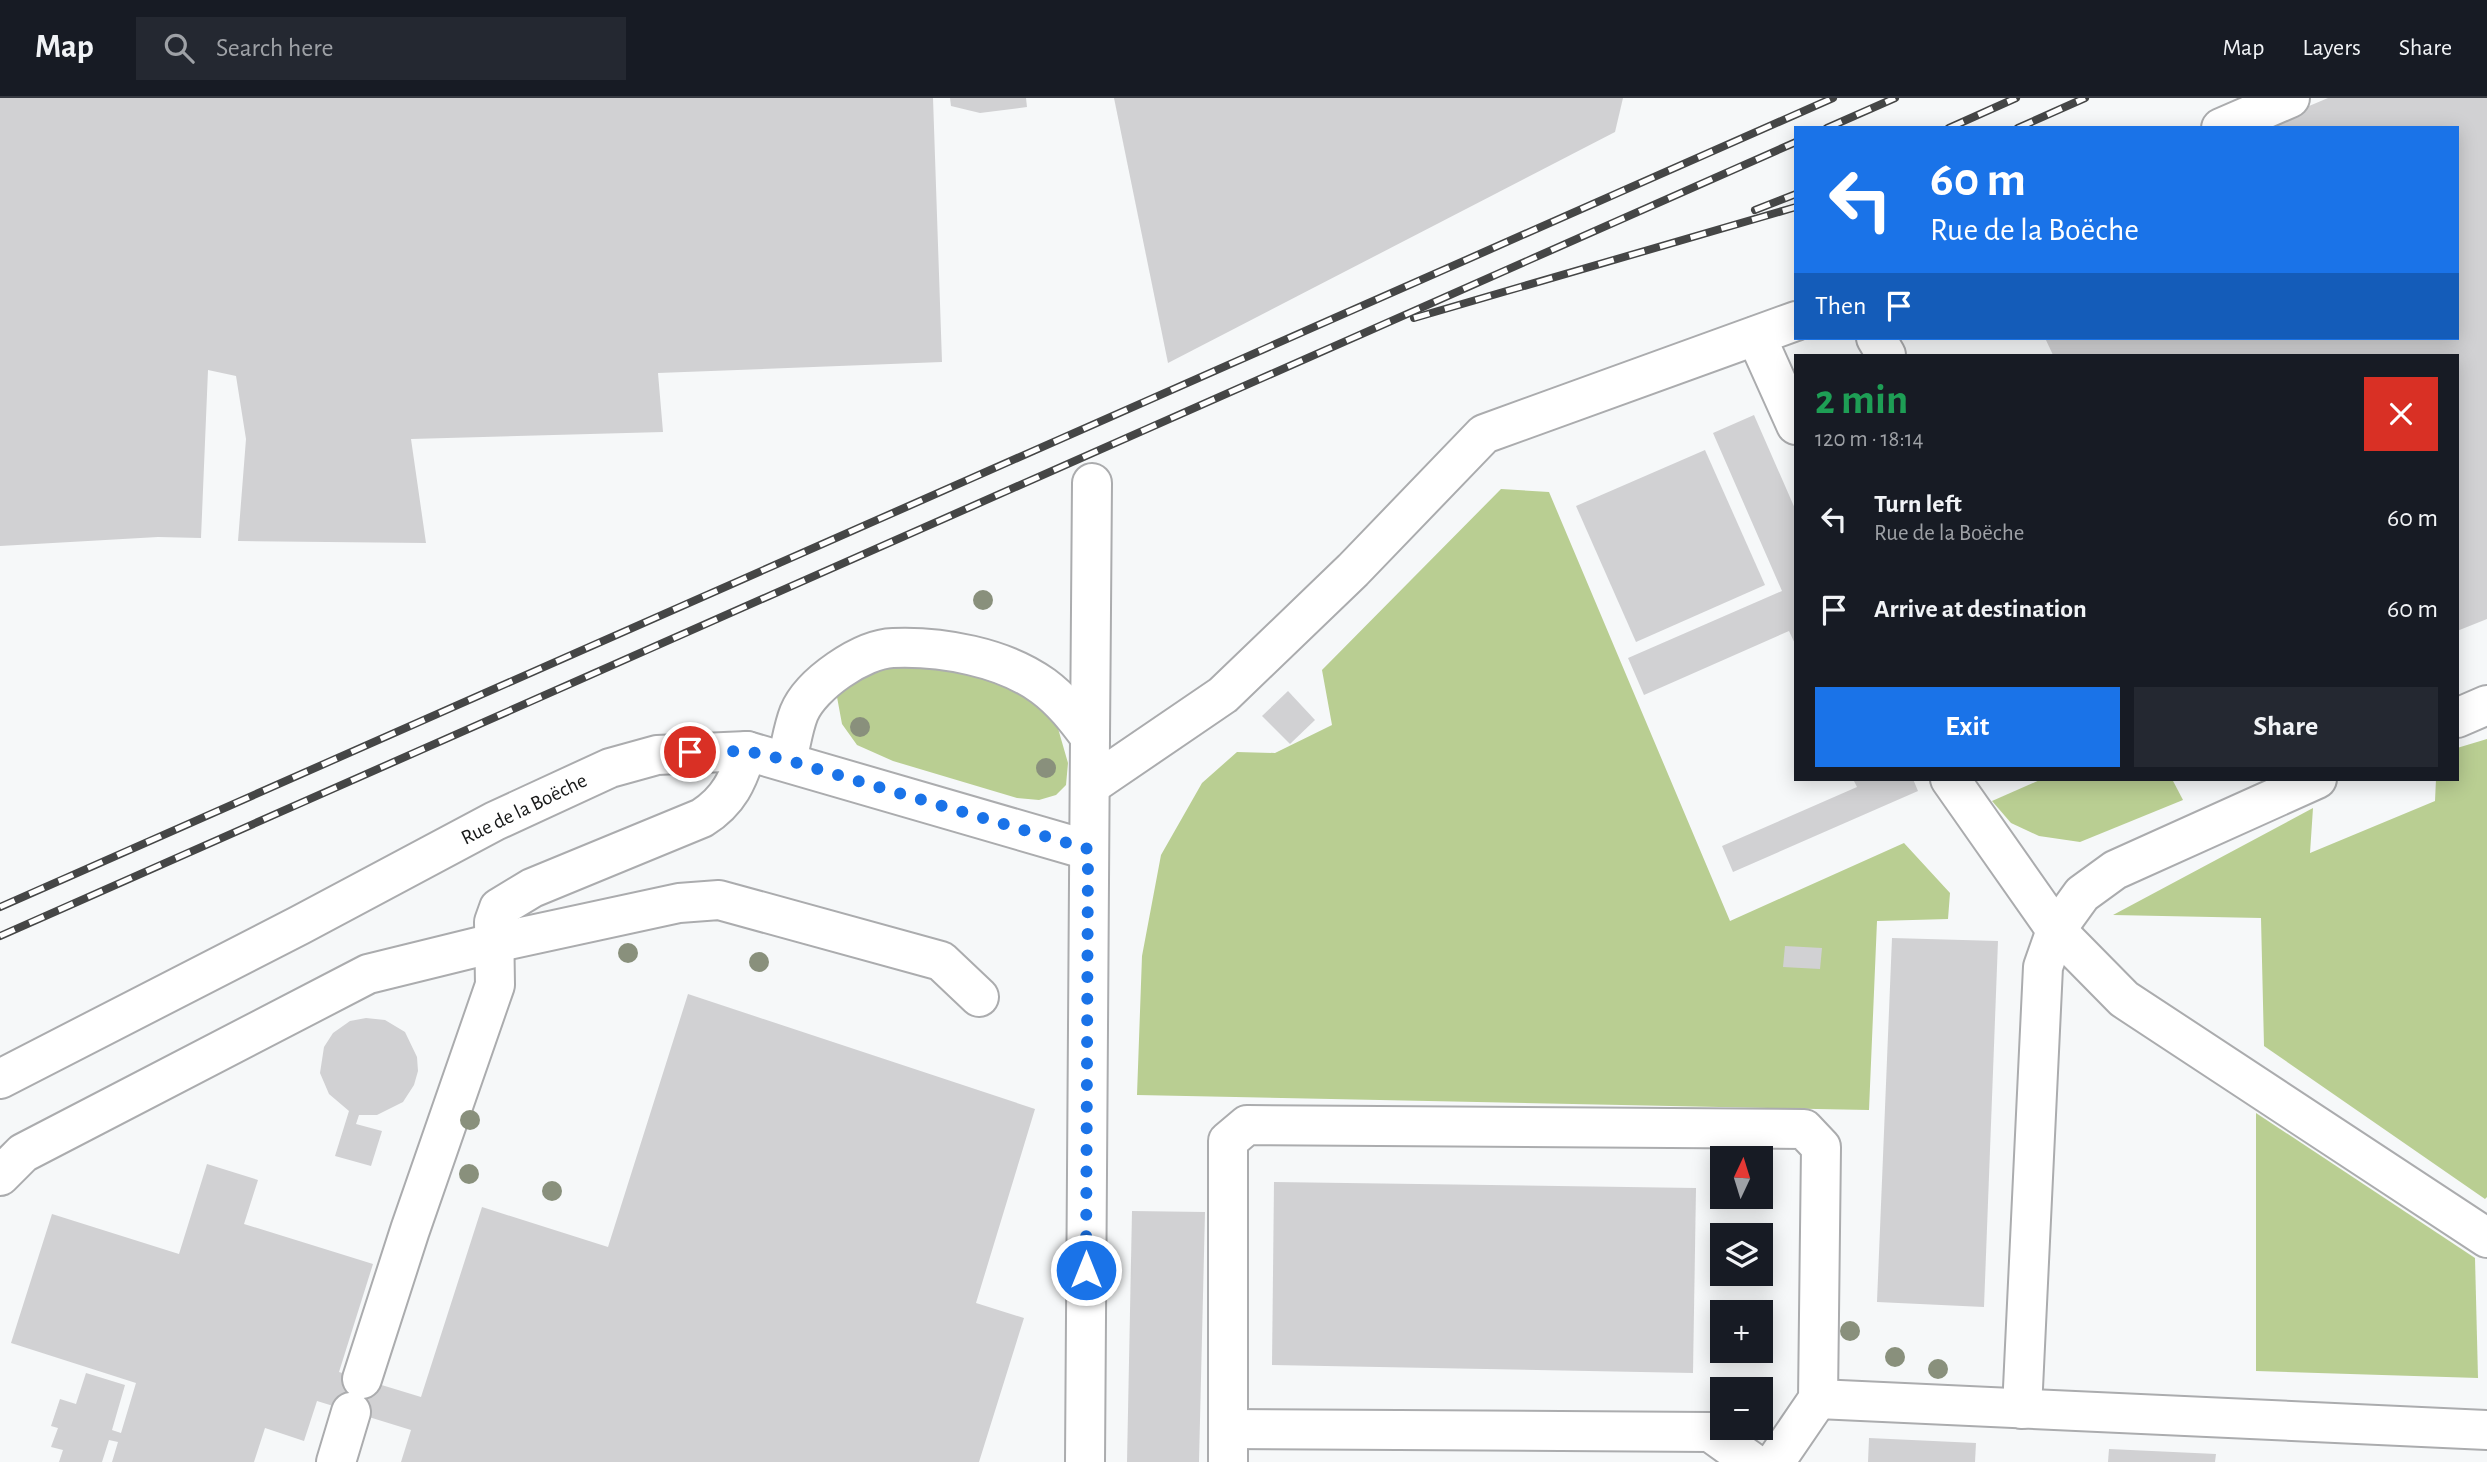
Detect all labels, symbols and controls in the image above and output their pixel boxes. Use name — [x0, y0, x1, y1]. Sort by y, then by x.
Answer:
search box — [136, 17, 626, 80]
icon: search — [160, 29, 198, 67]
text: Map — [35, 31, 94, 64]
text: Search here — [216, 35, 334, 61]
text: Map — [2222, 36, 2264, 60]
text: Layers — [2302, 36, 2361, 60]
text: Share — [2399, 36, 2452, 60]
icon: left — [1815, 154, 1906, 245]
text: 60 m — [1930, 156, 2026, 205]
text: Rue de la Boëche — [1930, 214, 2139, 246]
icon: arrive — [1880, 287, 1918, 325]
text: Then — [1815, 293, 1866, 319]
button: close — [2364, 377, 2438, 451]
text: 2 min — [1815, 379, 1908, 421]
text: 120 m · 18:14 — [1815, 428, 1924, 451]
text: Turn left — [1874, 491, 1962, 517]
icon: left — [1815, 500, 1853, 538]
text: 60 m — [2387, 505, 2438, 531]
text: Rue de la Boëche — [1874, 522, 2024, 545]
icon: arrive — [1815, 591, 1853, 629]
text: Arrive at destination — [1874, 596, 2087, 622]
text: 60 m — [2387, 596, 2438, 622]
button: Exit — [1815, 687, 2120, 767]
button: Share — [2134, 687, 2438, 767]
pin — [660, 722, 720, 782]
icon: arrive — [671, 733, 709, 771]
street label: Rue de la Boëche — [458, 769, 590, 849]
north arrow — [1710, 1146, 1773, 1209]
map controls — [1710, 1146, 1773, 1440]
button: layers — [1710, 1223, 1773, 1286]
position arrow — [1049, 1233, 1123, 1307]
button: + — [1710, 1300, 1773, 1363]
button: − — [1710, 1377, 1773, 1440]

